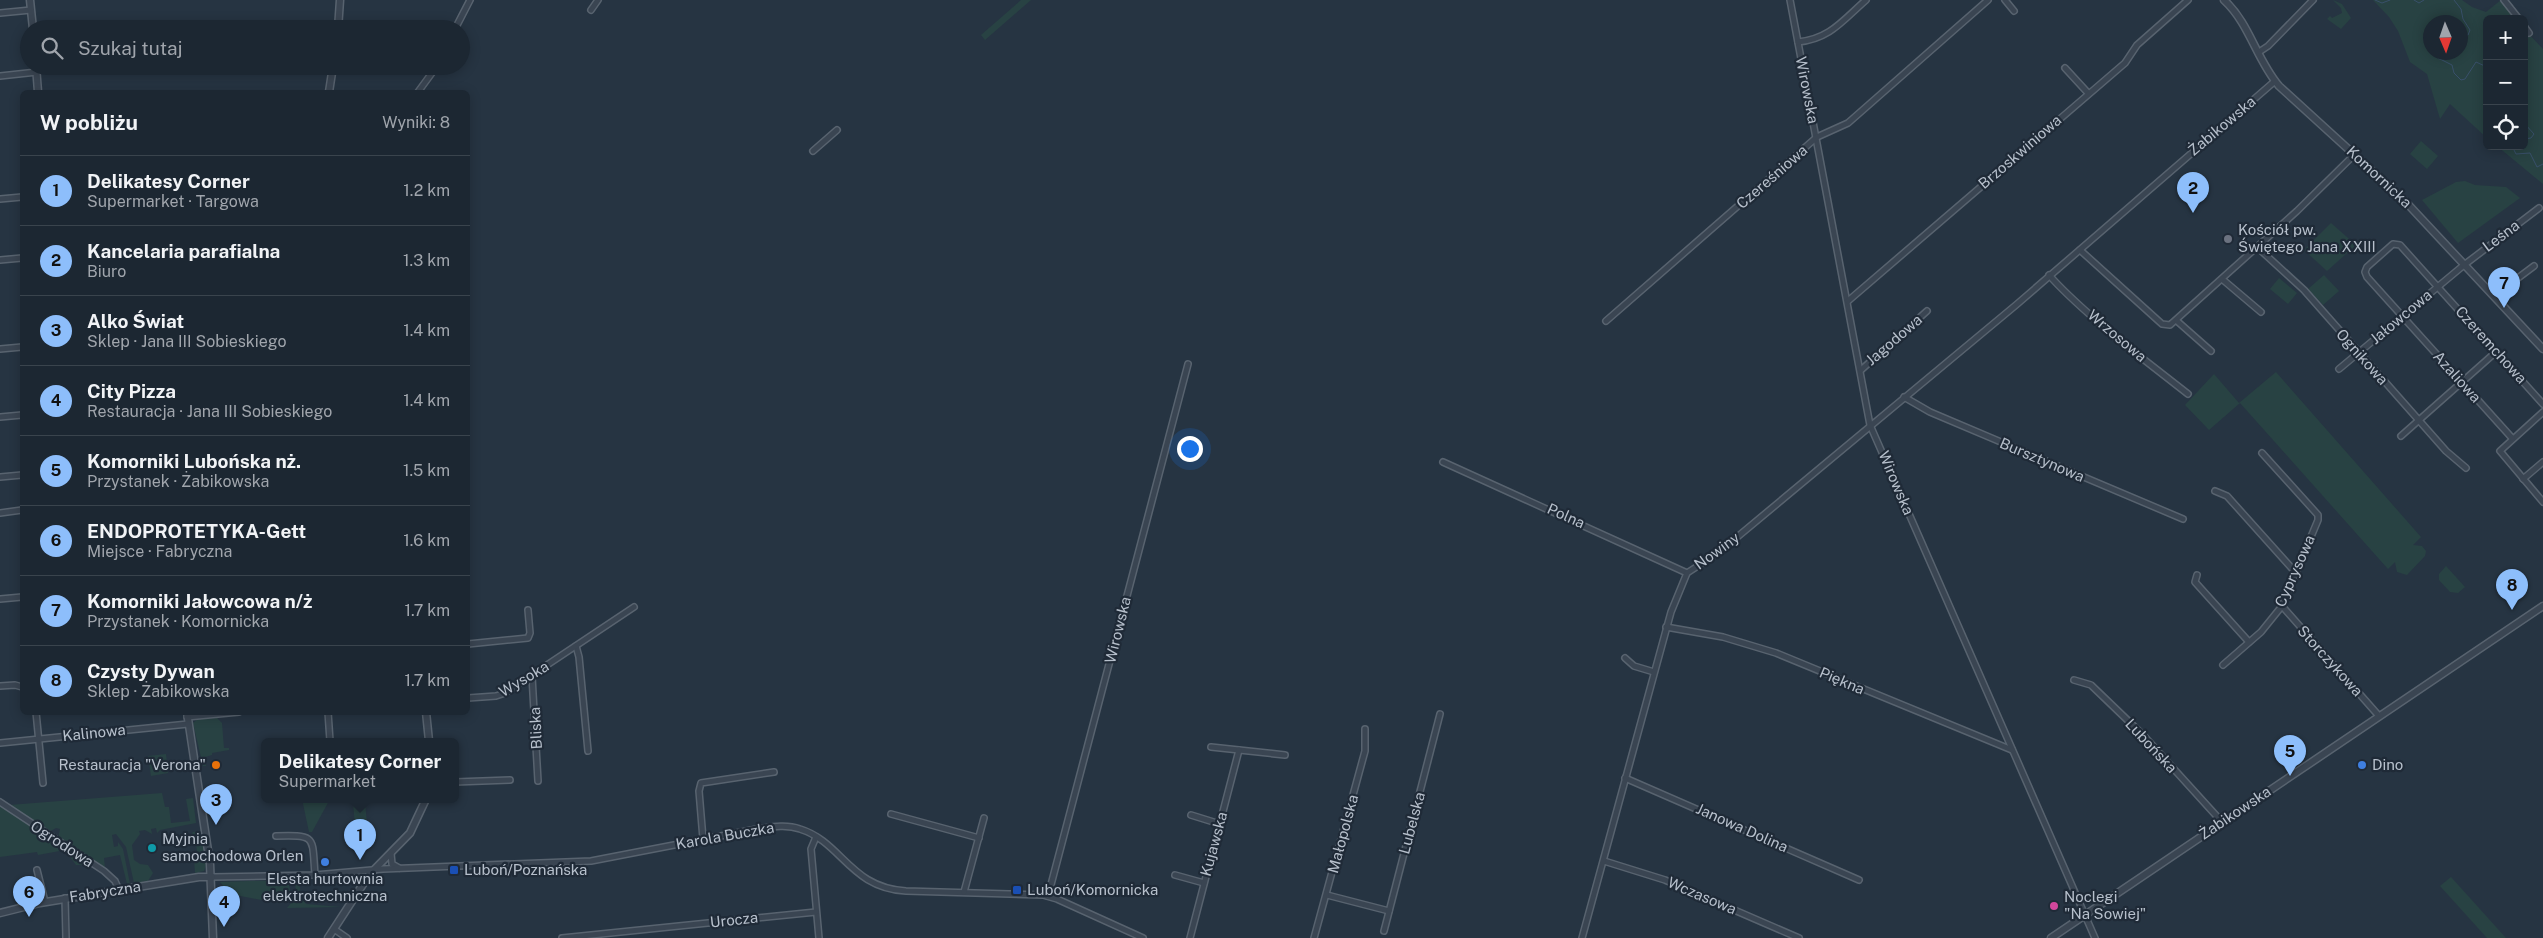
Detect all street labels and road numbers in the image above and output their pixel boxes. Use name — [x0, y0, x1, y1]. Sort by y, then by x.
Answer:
street label: Wirowska — [1793, 55, 1822, 125]
street label: Żabikowska — [2184, 92, 2259, 159]
street label: Brzoskwiniowa — [1975, 111, 2064, 192]
street label: Czereśniowa — [1733, 141, 1811, 212]
street label: Komornicka — [2343, 142, 2415, 211]
street label: Leśna — [2479, 216, 2522, 255]
street label: Jałowcowa — [2366, 286, 2435, 347]
street label: Czeremchowa — [2452, 303, 2531, 387]
street label: Wrzosowa — [2084, 306, 2150, 365]
street label: Jagodowa — [1862, 311, 1925, 369]
street label: Ognikowa — [2333, 325, 2392, 388]
street label: Azaliowa — [2430, 348, 2485, 406]
street label: Bursztynowa — [1997, 434, 2087, 485]
street label: Wirowska — [1875, 448, 1918, 517]
street label: Polna — [1545, 500, 1588, 531]
street label: Nowiny — [1691, 529, 1743, 573]
street label: Cyprysowa — [2271, 532, 2318, 609]
street label: Wirowska — [1101, 595, 1134, 665]
street label: Storczykowa — [2294, 622, 2366, 699]
street label: Wysoka — [496, 657, 552, 700]
street label: Piękna — [1817, 664, 1867, 698]
street label: Bliska — [526, 706, 545, 750]
street label: Lubońska — [2122, 715, 2181, 776]
street label: Kalinowa — [61, 721, 126, 744]
street label: Żabikowska — [2195, 782, 2274, 843]
street label: Lubelska — [1395, 790, 1428, 856]
street label: Małopolska — [1324, 793, 1361, 875]
street label: Janowa Dolina — [1694, 800, 1791, 855]
street label: Kujawska — [1197, 810, 1230, 878]
street label: Ogrodowa — [28, 817, 97, 870]
street label: Karola Buczka — [674, 818, 775, 853]
street label: Wczasowa — [1665, 873, 1739, 918]
street label: Fabryczna — [68, 877, 142, 906]
street label: Urocza — [709, 909, 759, 930]

